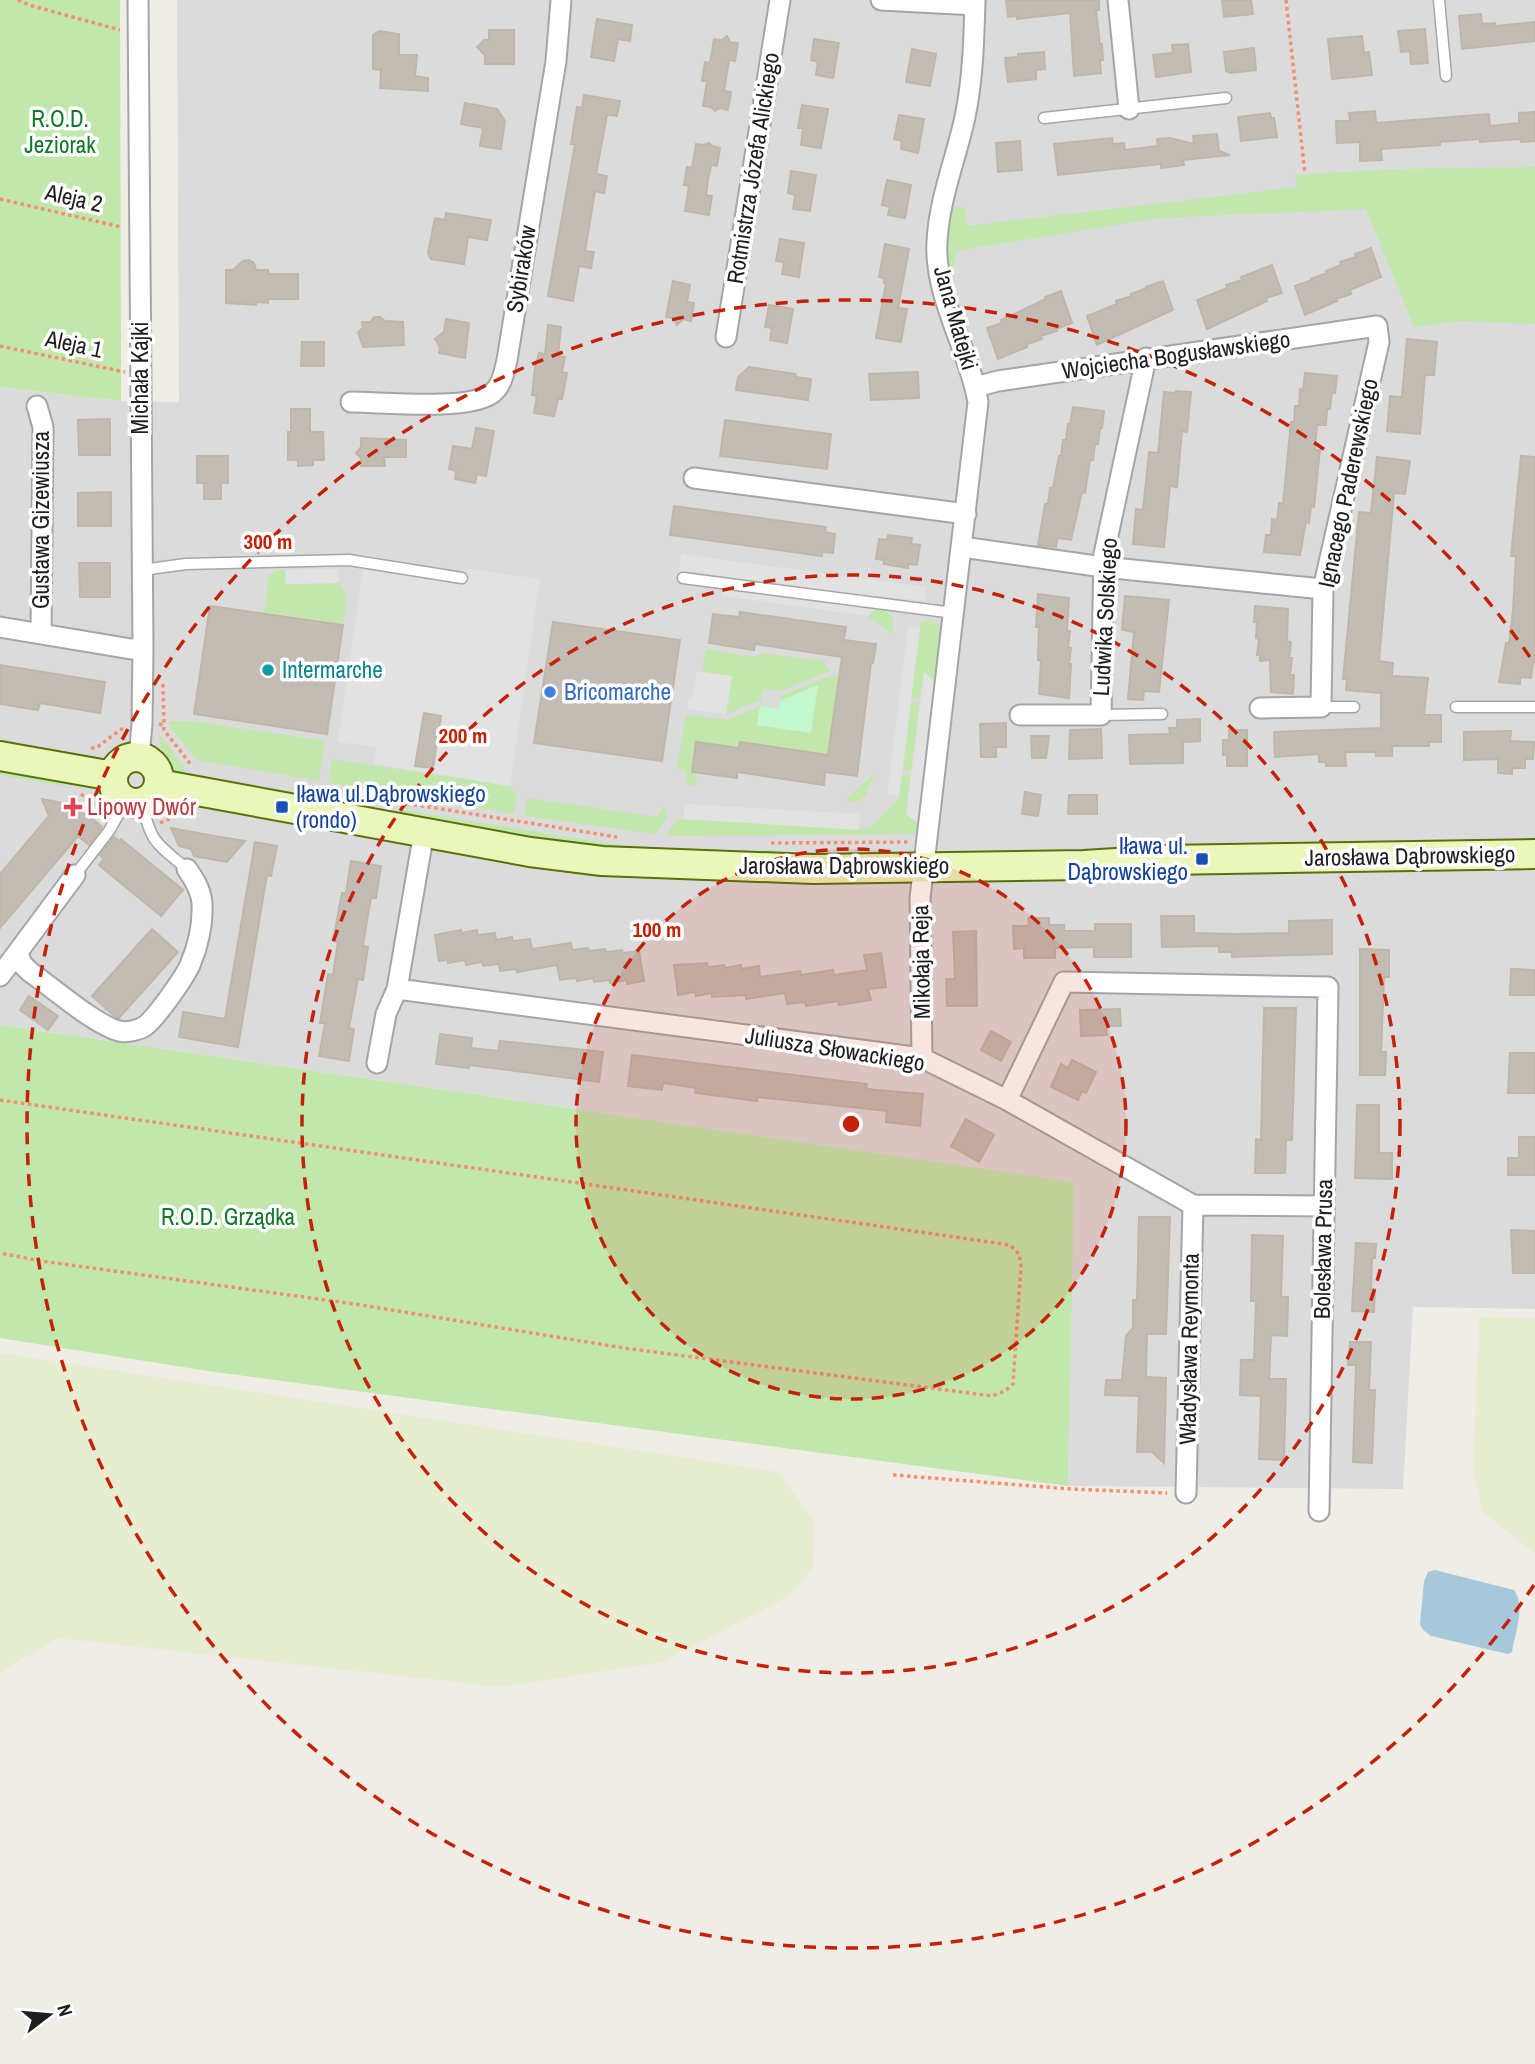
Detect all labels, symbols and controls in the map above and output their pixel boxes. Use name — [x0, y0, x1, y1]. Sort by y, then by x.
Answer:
street label: Rotmistrza Józefa Alickiego — [719, 50, 786, 286]
park label: R.O.D. Jeziorak — [24, 103, 96, 160]
street label: Aleja 2 — [42, 176, 106, 219]
street label: Sybiraków — [498, 223, 543, 315]
street label: Jana Matejki — [927, 262, 986, 374]
street label: Michała Kajki — [124, 321, 155, 435]
street label: Aleja 1 — [42, 322, 106, 365]
street label: Wojciecha Bogusławskiego — [1060, 323, 1292, 386]
street label: Ignacego Paderewskiego — [1310, 376, 1385, 590]
street label: Gustawa Gizewiusza — [25, 430, 56, 609]
text: 300 m — [244, 527, 292, 556]
street label: Ludwika Solskiego — [1085, 537, 1124, 697]
place label: Intermarche — [282, 654, 383, 685]
marker: Intermarche — [260, 662, 276, 678]
place label: Bricomarche — [564, 676, 671, 707]
marker: Bricomarche — [542, 684, 558, 700]
text: 200 m — [439, 721, 487, 750]
place label: Iława ul.Dąbrowskiego (rondo) — [296, 778, 486, 835]
place label: Lipowy Dwór — [87, 791, 197, 822]
marker: Lipowy Dwór — [65, 799, 81, 815]
marker: Iława ul.Dąbrowskiego (rondo) — [274, 799, 290, 815]
place label: Iława ul. Dąbrowskiego — [1067, 830, 1188, 887]
street label: Jarosława Dąbrowskiego — [1304, 838, 1516, 873]
street label: Jarosława Dąbrowskiego — [739, 850, 949, 881]
marker: Iława ul. Dąbrowskiego — [1194, 851, 1210, 867]
street label: Mikołaja Reja — [904, 904, 937, 1019]
text: 100 m — [633, 915, 681, 944]
street label: Juliusza Słowackiego — [743, 1019, 927, 1078]
centre of rings — [839, 1112, 863, 1136]
street label: Bolesława Prusa — [1306, 1178, 1339, 1319]
park label: R.O.D. Grządka — [161, 1201, 296, 1232]
street label: Władysława Reymonta — [1171, 1252, 1206, 1445]
north arrow — [14, 1980, 84, 2050]
text: N — [51, 2001, 79, 2019]

